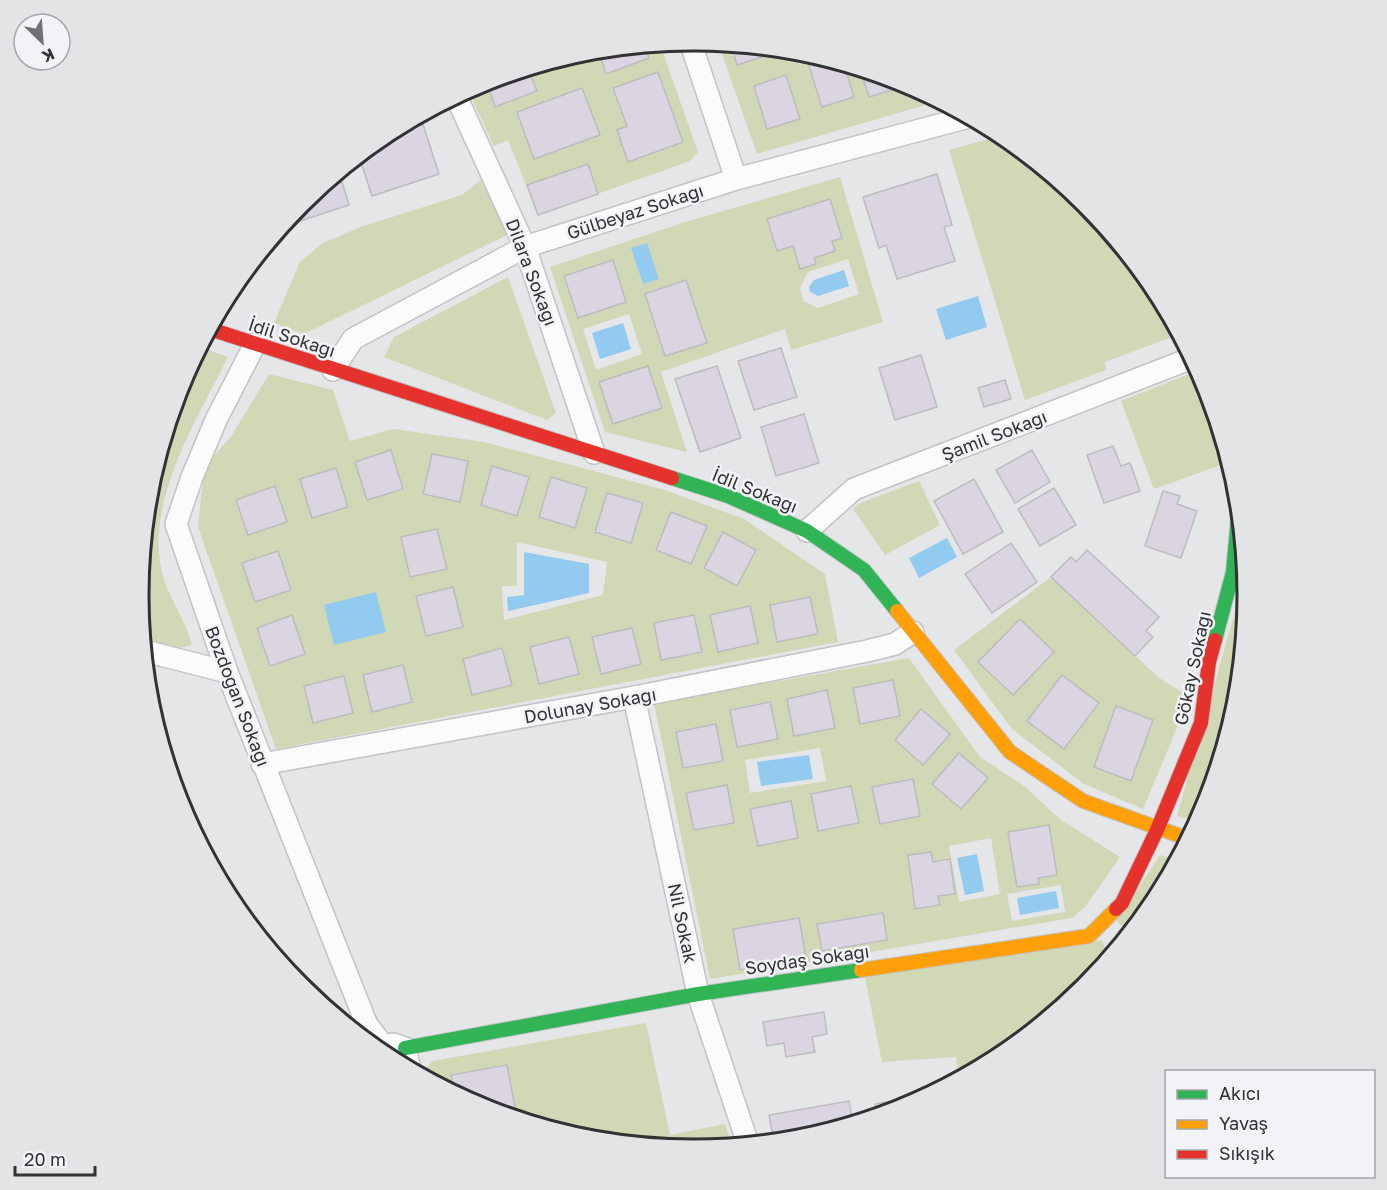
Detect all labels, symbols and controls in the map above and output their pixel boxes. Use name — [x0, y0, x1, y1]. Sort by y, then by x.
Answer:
north arrow — [12, 12, 72, 72]
text: K — [38, 44, 58, 67]
street label: Gülbeyaz Sokağı — [564, 179, 706, 243]
street label: Dilara Sokağı — [501, 215, 563, 329]
street label: İdil Sokağı — [246, 313, 338, 361]
street label: Şamil Sokağı — [938, 405, 1050, 465]
street label: İdil Sokağı — [709, 463, 801, 517]
street label: Gökay Sokağı — [1169, 609, 1215, 727]
street label: Bozdoğan Sokağı — [201, 622, 275, 770]
street label: Dolunay Sokağı — [522, 683, 658, 727]
street label: Nil Sokak — [664, 881, 702, 965]
street label: Soydaş Sokağı — [743, 939, 871, 979]
legend — [1165, 1070, 1375, 1178]
text: Akıcı — [1219, 1082, 1261, 1104]
text: Yavaş — [1219, 1112, 1268, 1134]
scale bar — [15, 1139, 94, 1177]
text: Sıkışık — [1219, 1142, 1275, 1164]
text: 20 m — [24, 1148, 66, 1170]

